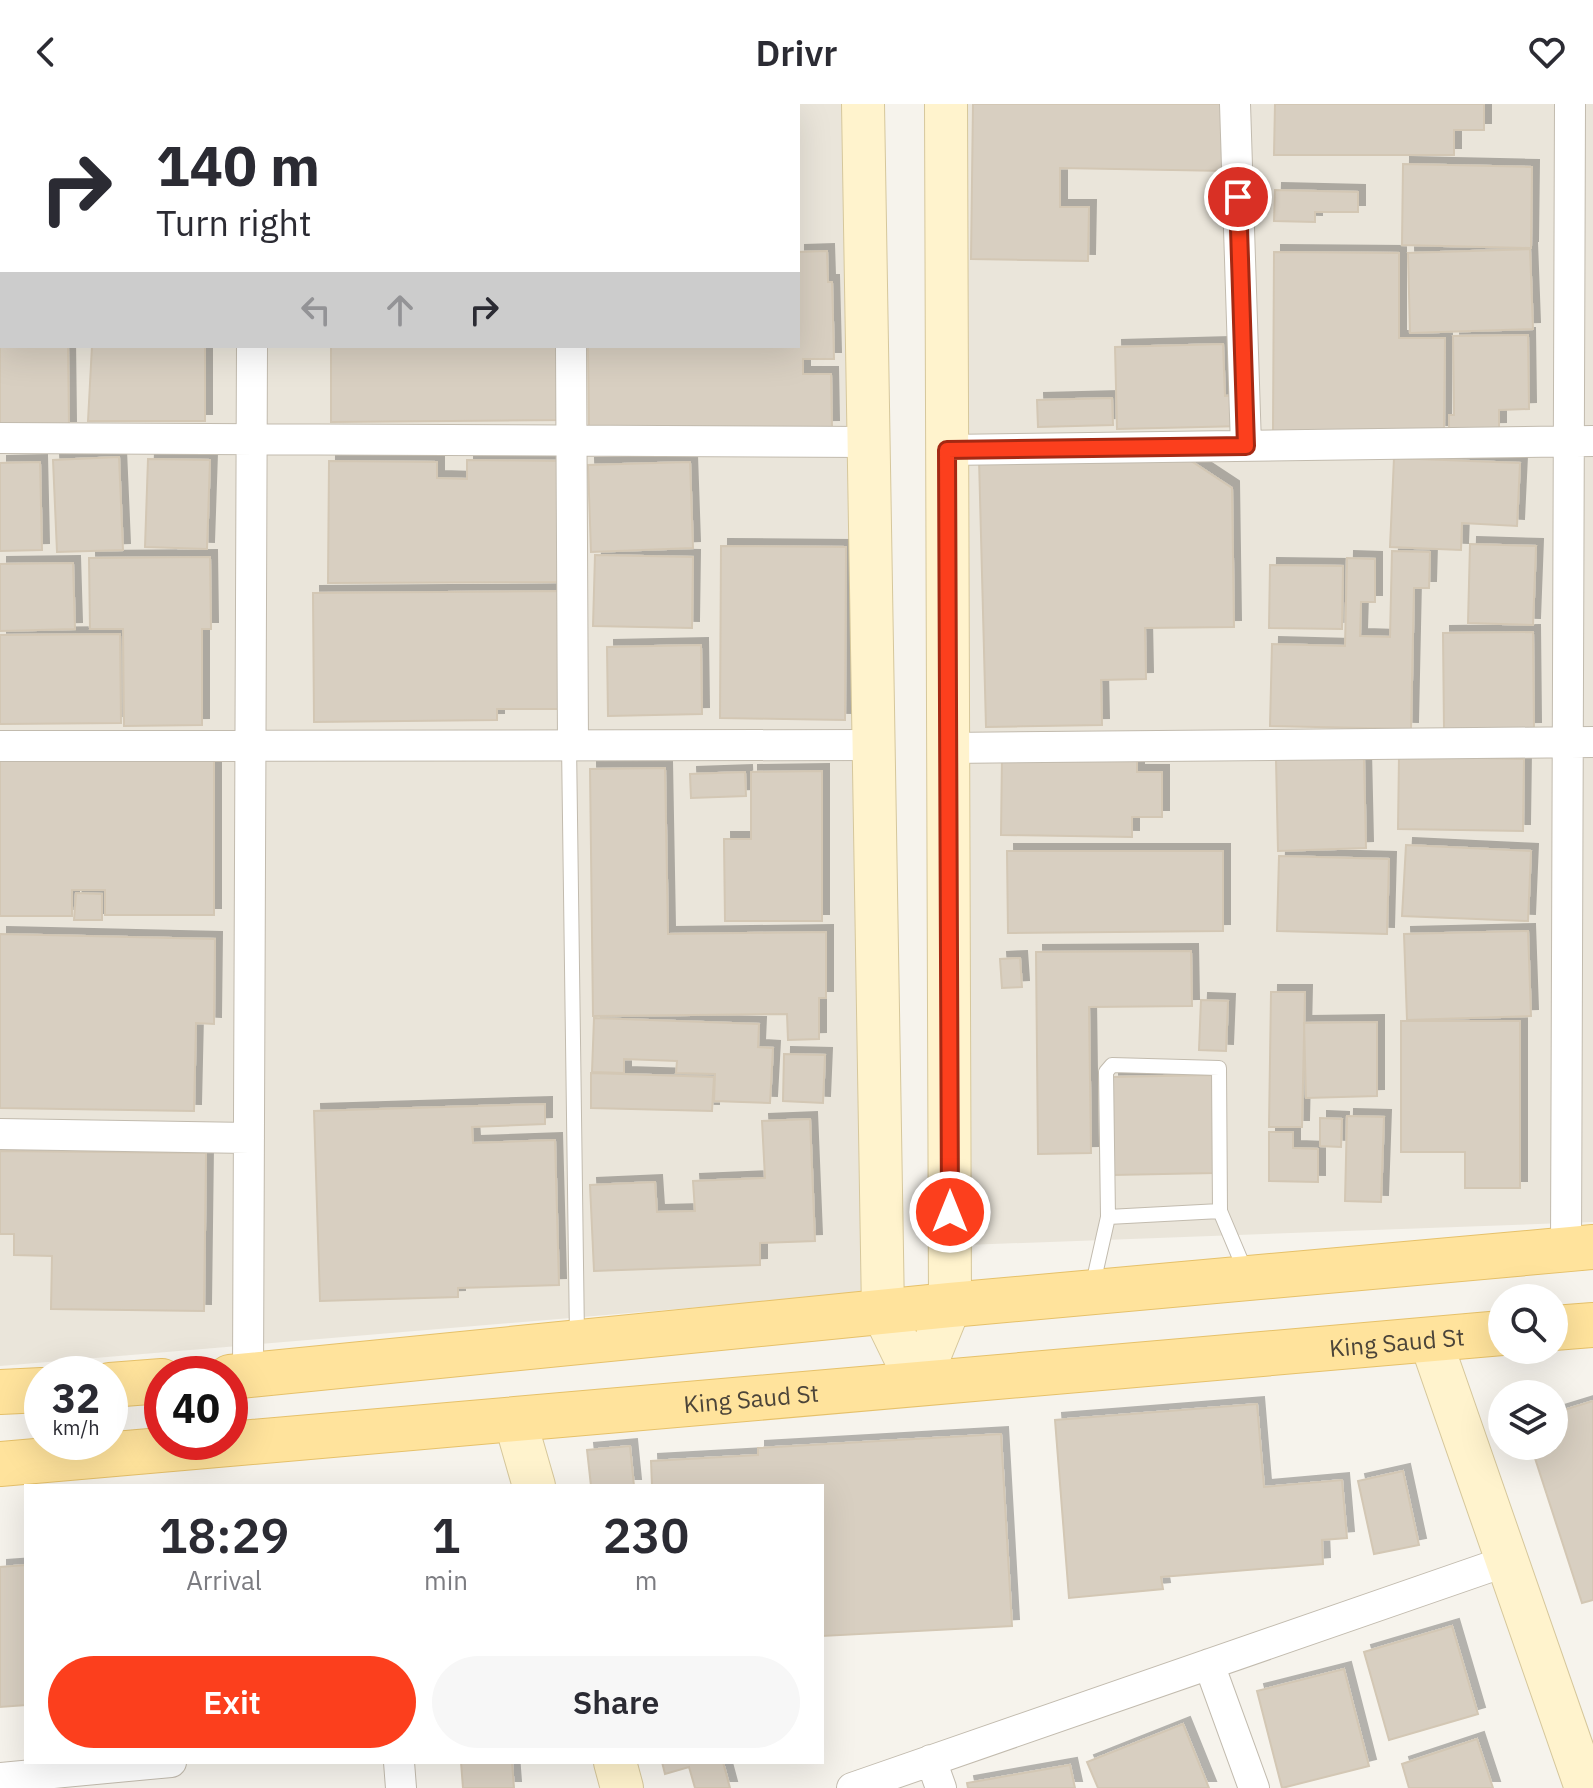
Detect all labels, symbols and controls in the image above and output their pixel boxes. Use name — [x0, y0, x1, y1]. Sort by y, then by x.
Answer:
text: Drivr — [756, 29, 837, 76]
icon: back — [24, 30, 68, 74]
icon: heart — [1525, 30, 1569, 74]
text: 140 m — [156, 129, 320, 201]
icon: right — [24, 136, 128, 240]
pin — [1204, 163, 1272, 231]
icon: arrive — [1216, 175, 1260, 219]
text: Turn right — [156, 199, 312, 246]
icon: left — [294, 288, 338, 332]
icon: ahead — [378, 288, 422, 332]
icon: right — [462, 288, 506, 332]
position arrow — [908, 1170, 992, 1254]
map controls — [1488, 1284, 1568, 1460]
button: search — [1488, 1284, 1568, 1364]
street label: King Saud St — [1328, 1320, 1466, 1364]
speed limit sign: 40 — [144, 1356, 248, 1460]
text: 32 — [52, 1372, 100, 1424]
street label: King Saud St — [682, 1377, 820, 1420]
button: layers — [1488, 1380, 1568, 1460]
text: km/h — [52, 1414, 100, 1441]
text: 18:29 — [159, 1504, 289, 1566]
text: 1 — [432, 1504, 460, 1566]
text: 230 — [603, 1504, 689, 1566]
text: Arrival — [186, 1563, 262, 1597]
text: min — [424, 1563, 468, 1597]
text: m — [635, 1563, 657, 1597]
button: Exit — [48, 1656, 416, 1748]
button: Share — [432, 1656, 800, 1748]

